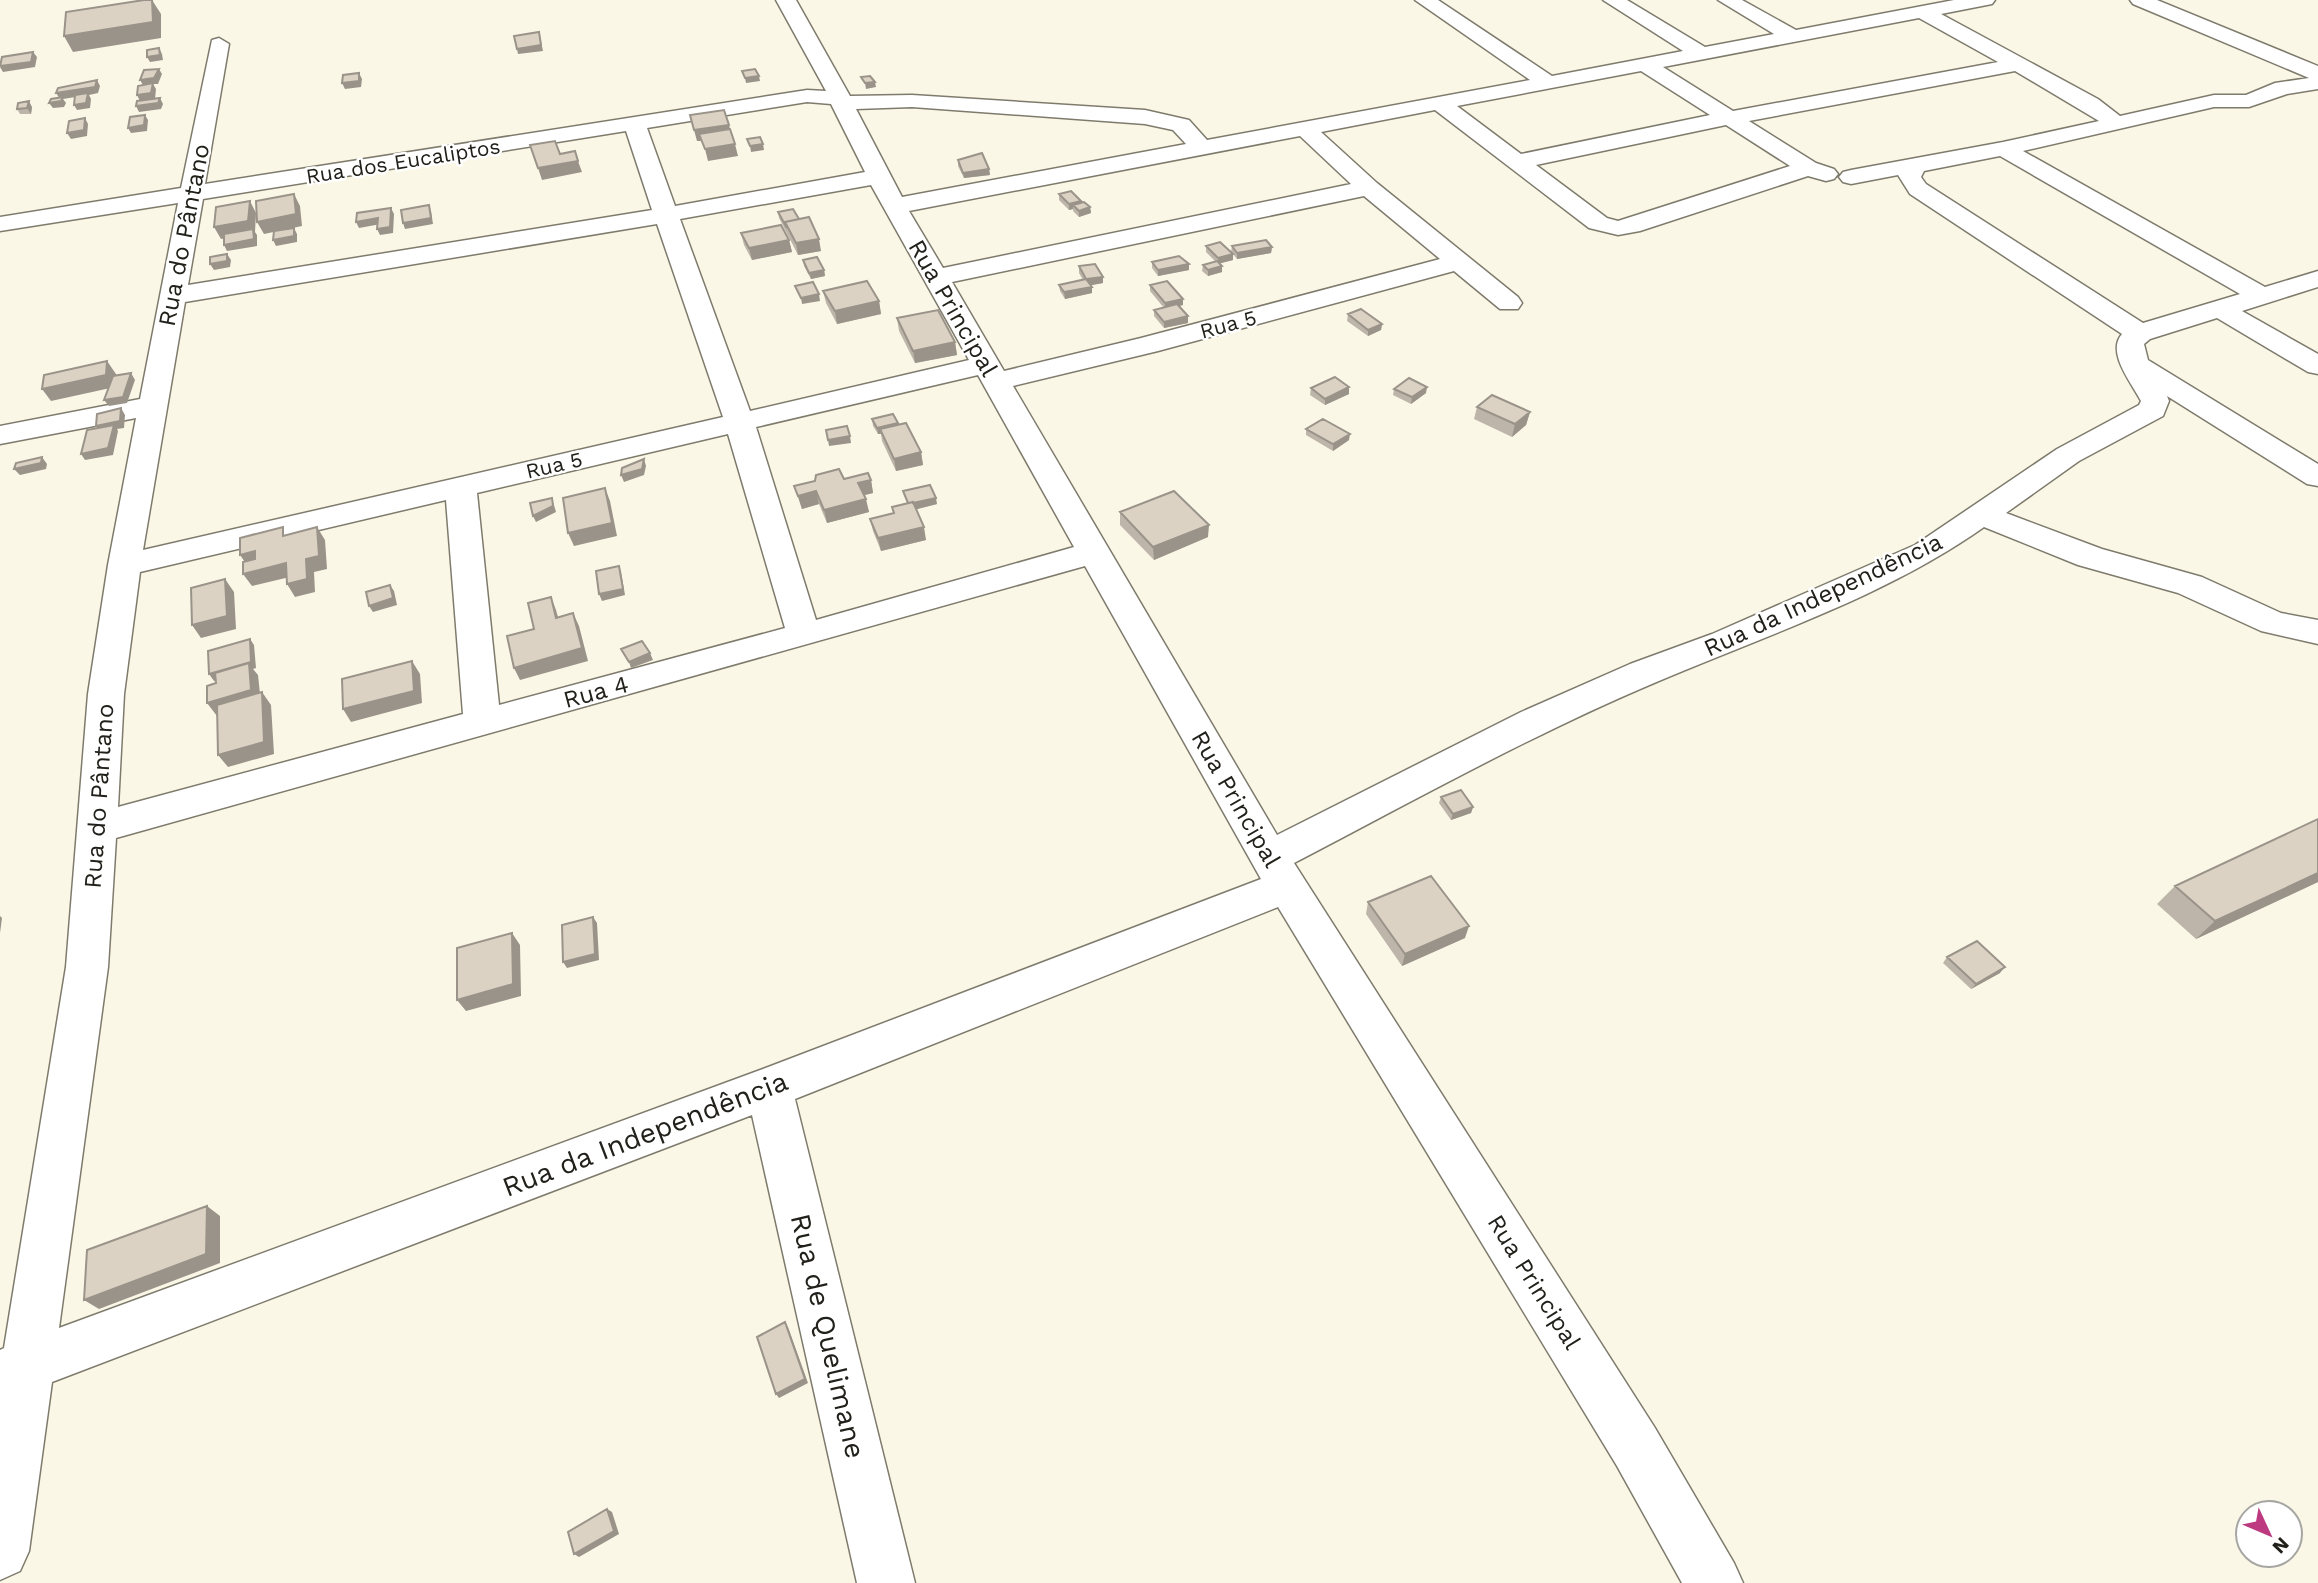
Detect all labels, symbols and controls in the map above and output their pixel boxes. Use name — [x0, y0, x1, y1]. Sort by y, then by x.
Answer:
street label: Rua dos Eucaliptos — [304, 133, 502, 189]
street label: Rua do Pântano — [153, 141, 215, 329]
street label: Rua Principal — [903, 235, 1004, 382]
street label: Rua 5 — [1197, 304, 1259, 344]
street label: Rua 5 — [523, 446, 585, 484]
street label: Rua da Independência — [1699, 527, 1947, 663]
street label: Rua 4 — [560, 670, 632, 714]
street label: Rua do Pântano — [79, 703, 119, 889]
street label: Rua Principal — [1186, 726, 1287, 873]
street label: Rua da Independência — [498, 1064, 792, 1204]
street label: Rua de Quelimane — [784, 1210, 872, 1462]
street label: Rua Principal — [1482, 1210, 1587, 1355]
north arrow — [2234, 1499, 2304, 1569]
text: N — [2268, 1532, 2294, 1559]

